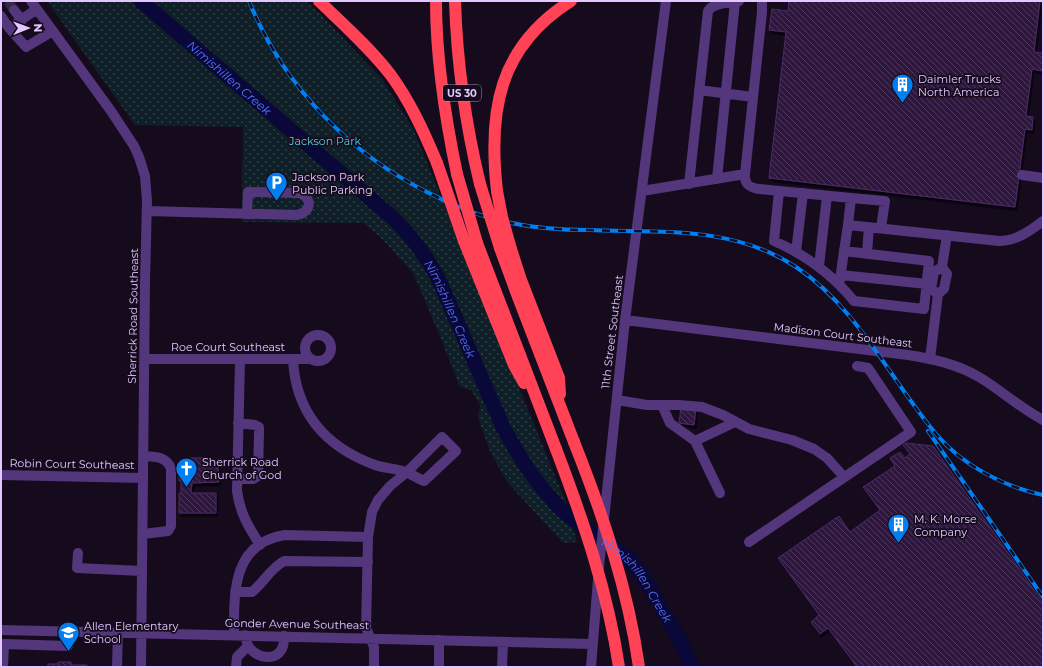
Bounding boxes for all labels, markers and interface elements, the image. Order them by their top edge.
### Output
north arrow [8,8,48,48]
text: N [31,23,45,32]
water label: Nimishillen Creek [185,37,275,118]
building icon: Daimler Trucks North America [889,72,915,105]
place label: Daimler Trucks North America [918,72,1002,99]
road number: US 30 [443,85,481,101]
park label: Jackson Park [288,134,362,148]
parking icon: Jackson Park Public Parking [264,170,290,203]
place label: Jackson Park Public Parking [291,170,373,197]
street label: Sherrick Road Southeast [125,248,141,384]
water label: Nimishillen Creek [422,257,480,361]
street label: 11th Street Southeast [598,274,626,390]
street label: Madison Court Southeast [773,320,914,351]
street label: Roe Court Southeast [171,340,285,354]
church icon: Sherrick Road Church of God [173,455,199,488]
place label: Sherrick Road Church of God [202,455,282,482]
street label: Robin Court Southeast [9,456,135,472]
building icon: M. K. Morse Company [886,512,912,545]
place label: M. K. Morse Company [914,512,977,539]
water label: Nimishillen Creek [599,534,676,626]
street label: Gonder Avenue Southeast [225,616,370,632]
school or university icon: Allen Elementary School [55,619,81,652]
place label: Allen Elementary School [84,619,179,646]

